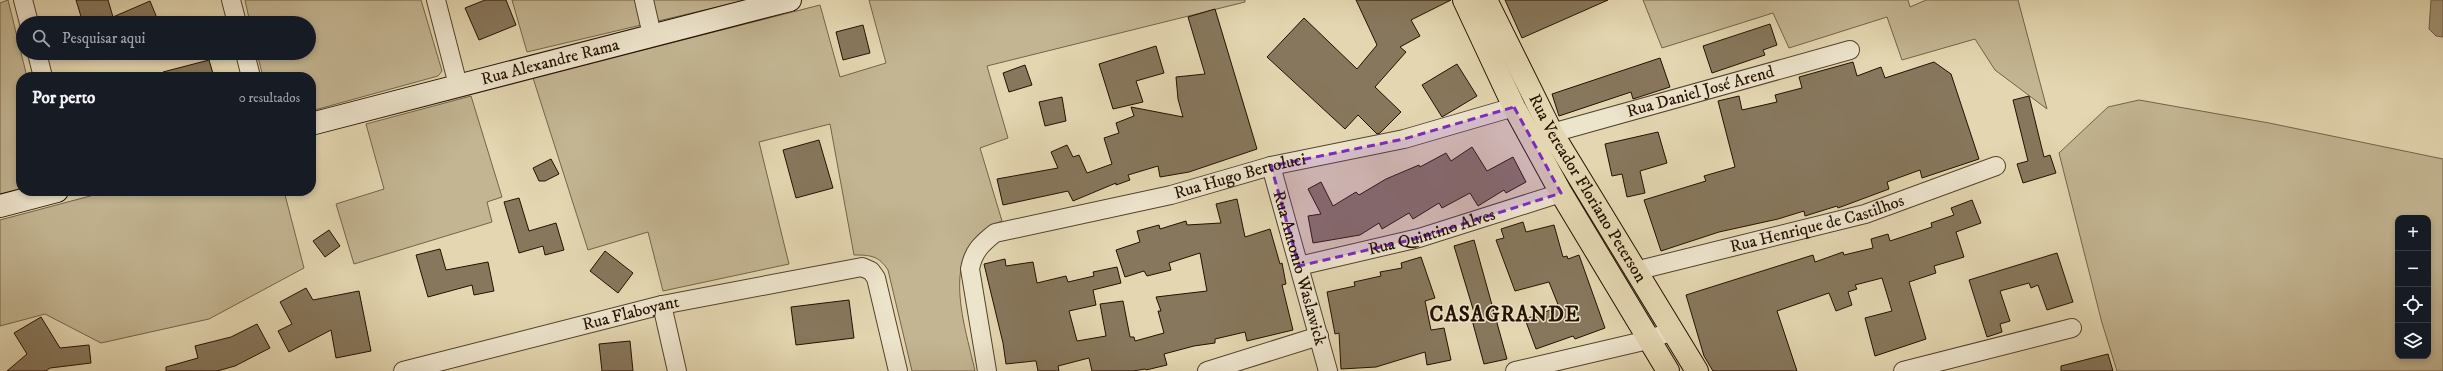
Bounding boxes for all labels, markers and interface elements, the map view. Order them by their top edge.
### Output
search box [16,16,316,60]
icon: search [30,27,52,49]
text: Pesquisar aqui [62,29,145,48]
street label: Rua Alexandre Rama [479,33,622,91]
street label: Rua Daniel José Arend [1624,61,1777,123]
text: Por perto [32,87,95,109]
text: 0 resultados [239,90,300,106]
street label: Rua Vereador Floriano Peterson [1523,90,1652,287]
street label: Rua Hugo Bertoluci [1171,148,1308,205]
street label: Rua Antonio Waslawick [1267,188,1332,349]
street label: Rua Henrique de Castilhos [1728,190,1907,258]
street label: Rua Quintino Alves [1366,203,1498,260]
map controls [2395,215,2431,359]
button: + [2395,215,2431,251]
button: − [2395,251,2431,287]
button: locate [2395,287,2431,323]
street label: Rua Flaboyant [580,291,682,336]
district label: CASAGRANDE [1429,302,1581,328]
button: layers [2395,323,2431,359]

